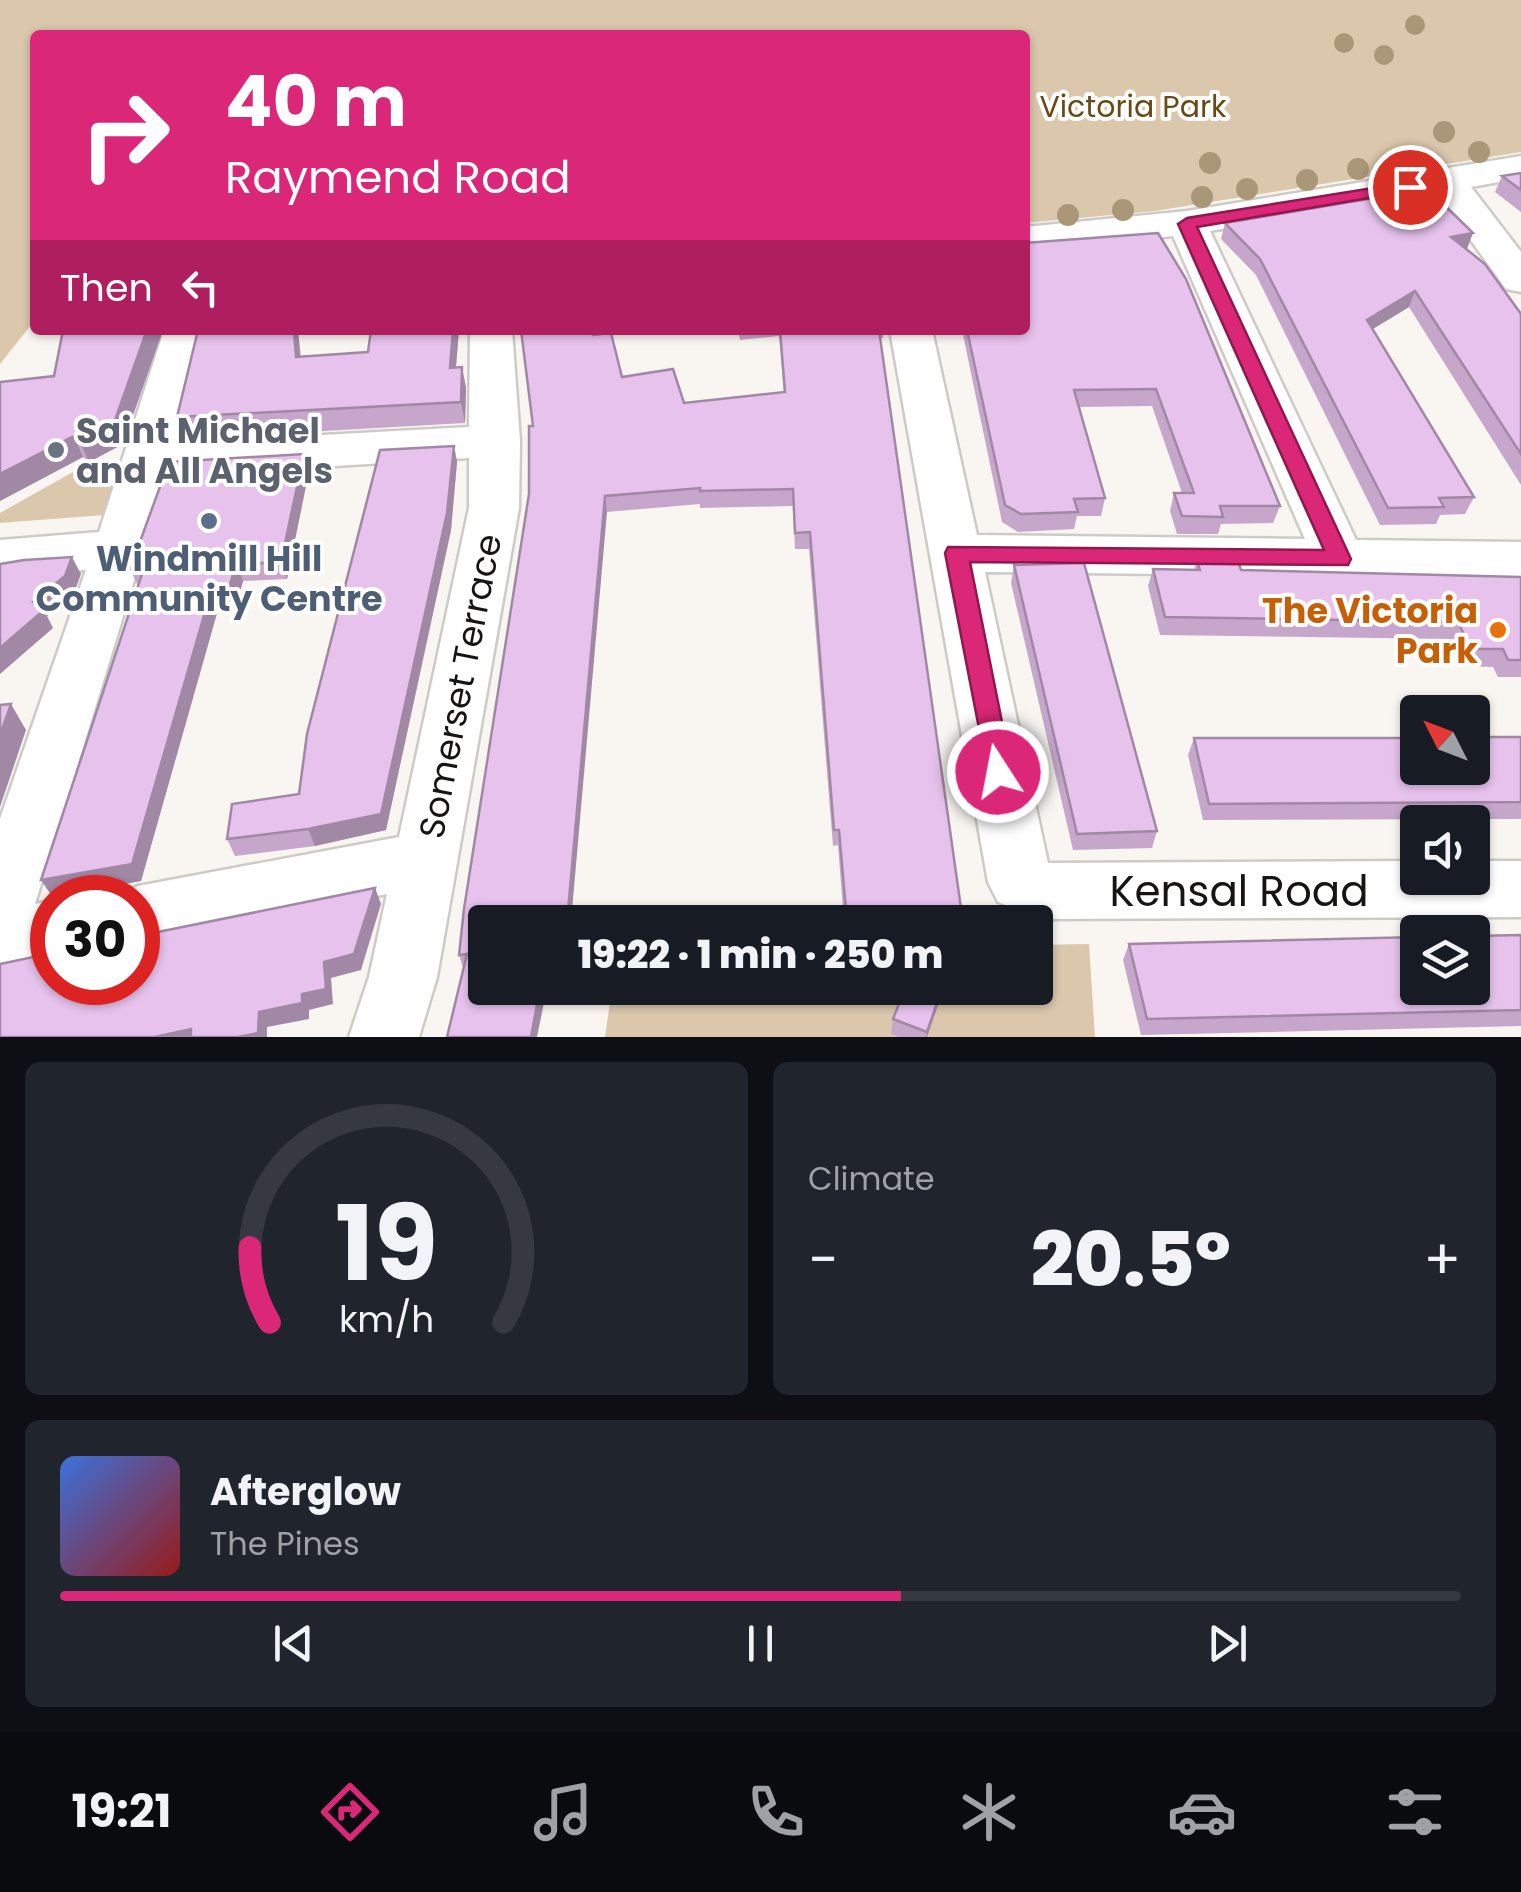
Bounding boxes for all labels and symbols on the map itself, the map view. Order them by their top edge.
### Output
park label: Victoria Park [1039,85,1227,128]
pin [1368,145,1453,230]
place label: Saint Michael and All Angels [76,406,333,495]
marker: Saint Michael and All Angels [45,439,67,461]
marker: Windmill Hill Community Centre [198,510,220,532]
street label: Somerset Terrace [406,530,514,842]
place label: Windmill Hill Community Centre [36,534,382,623]
place label: The Victoria Park [1262,586,1478,675]
marker: The Victoria Park [1487,619,1509,641]
north arrow [1400,695,1490,785]
position arrow [946,720,1050,824]
street label: Kensal Road [1109,862,1369,921]
speed limit sign: 30 [30,875,160,1005]

